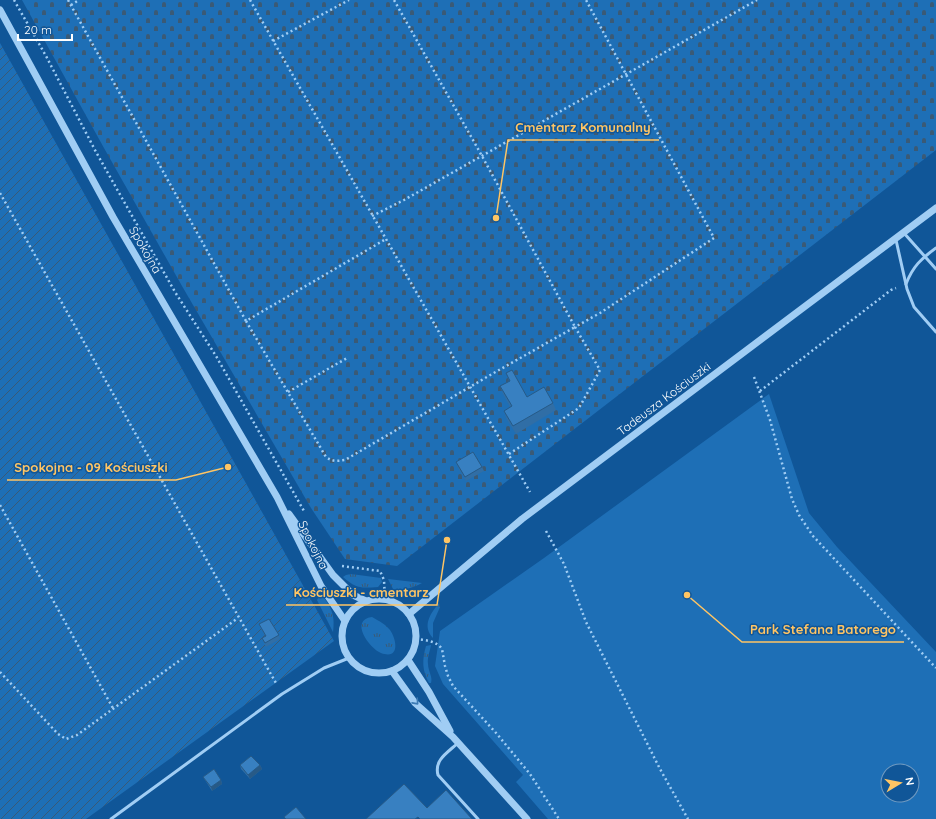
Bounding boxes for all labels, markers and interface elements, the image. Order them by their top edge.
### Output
scale bar [18,16,72,42]
text: 20 m [24,22,52,37]
callout: Cmentarz Komunalny [508,115,659,140]
text: Cmentarz Komunalny [515,119,651,135]
street label: Spokojna [126,223,165,276]
street label: Tadeusza Kościuszki [614,359,713,439]
callout: Spokojna - 09 Kościuszki [7,455,176,480]
text: Spokojna - 09 Kościuszki [14,459,168,475]
street label: Spokojna [295,518,332,571]
callout: Kościuszki - cmentarz [286,580,437,605]
text: Kościuszki - cmentarz [293,584,429,600]
callout: Park Stefana Batorego [742,617,904,642]
text: Park Stefana Batorego [750,621,896,637]
one-way arrow [411,697,418,705]
north arrow [880,763,920,803]
text: N [902,776,917,786]

